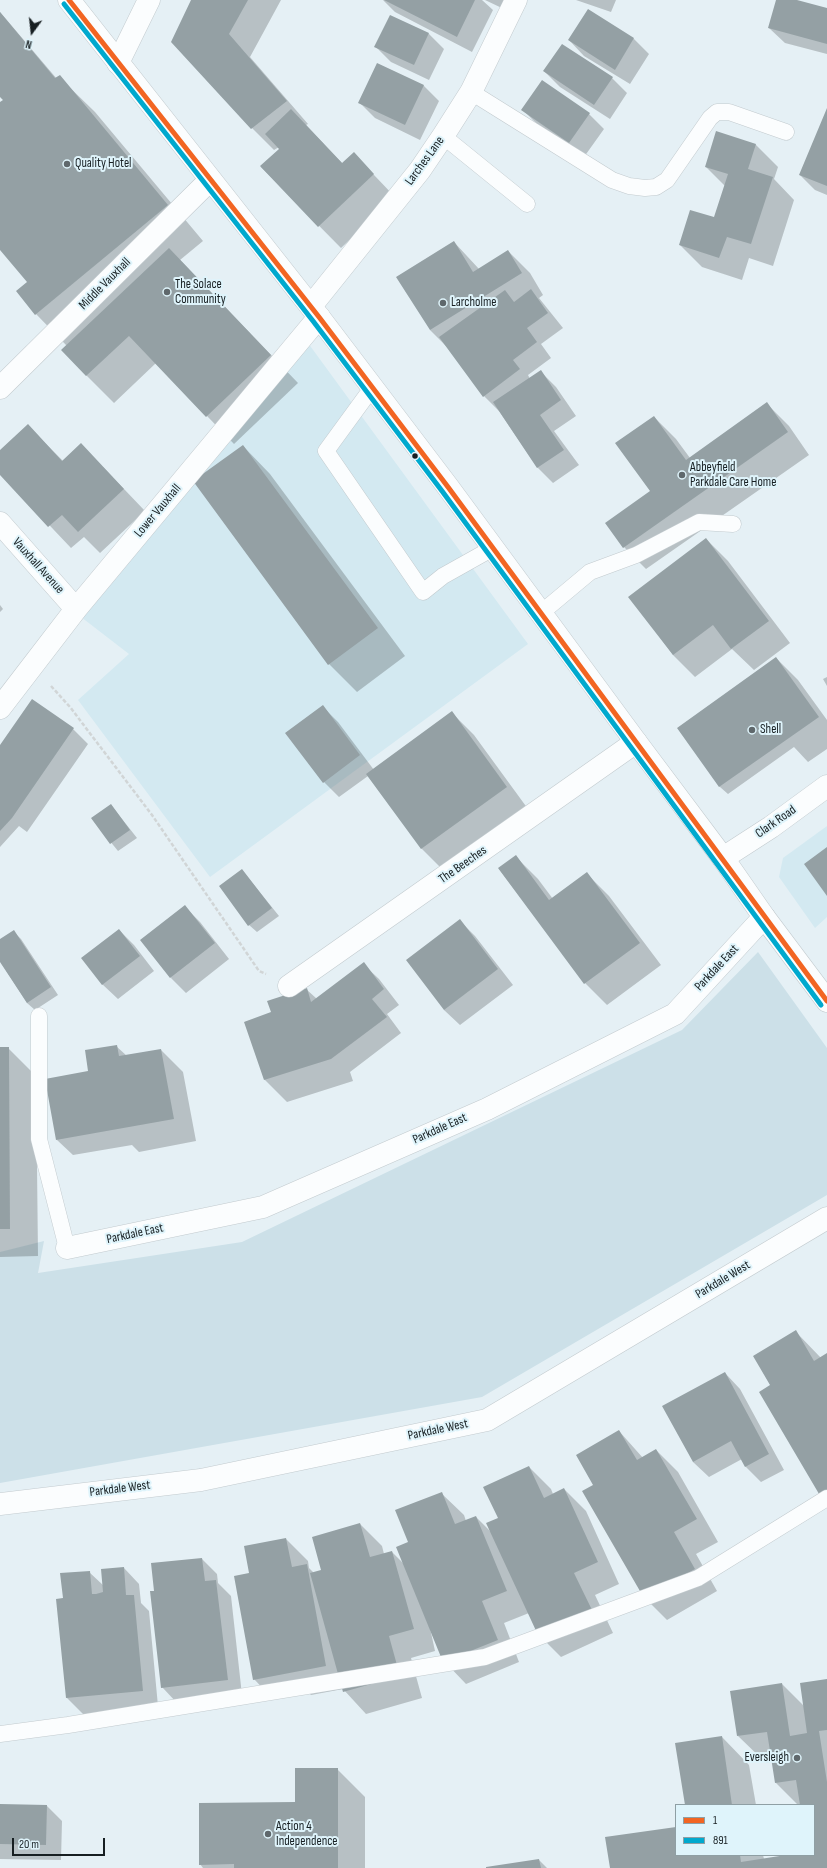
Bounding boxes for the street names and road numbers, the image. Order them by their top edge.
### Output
street label: Larches Lane [402,133,448,189]
street label: Middle Vauxhall [76,255,134,313]
street label: Lower Vauxhall [131,481,185,541]
street label: Vauxhall Avenue [9,535,67,597]
street label: Clark Road [753,802,799,842]
street label: The Beeches [436,843,490,887]
street label: Parkdale East [692,942,742,994]
street label: Parkdale East [410,1110,470,1148]
street label: Parkdale East [105,1220,165,1248]
street label: Parkdale West [693,1258,753,1302]
street label: Parkdale West [407,1416,469,1444]
street label: Parkdale West [89,1478,151,1500]

